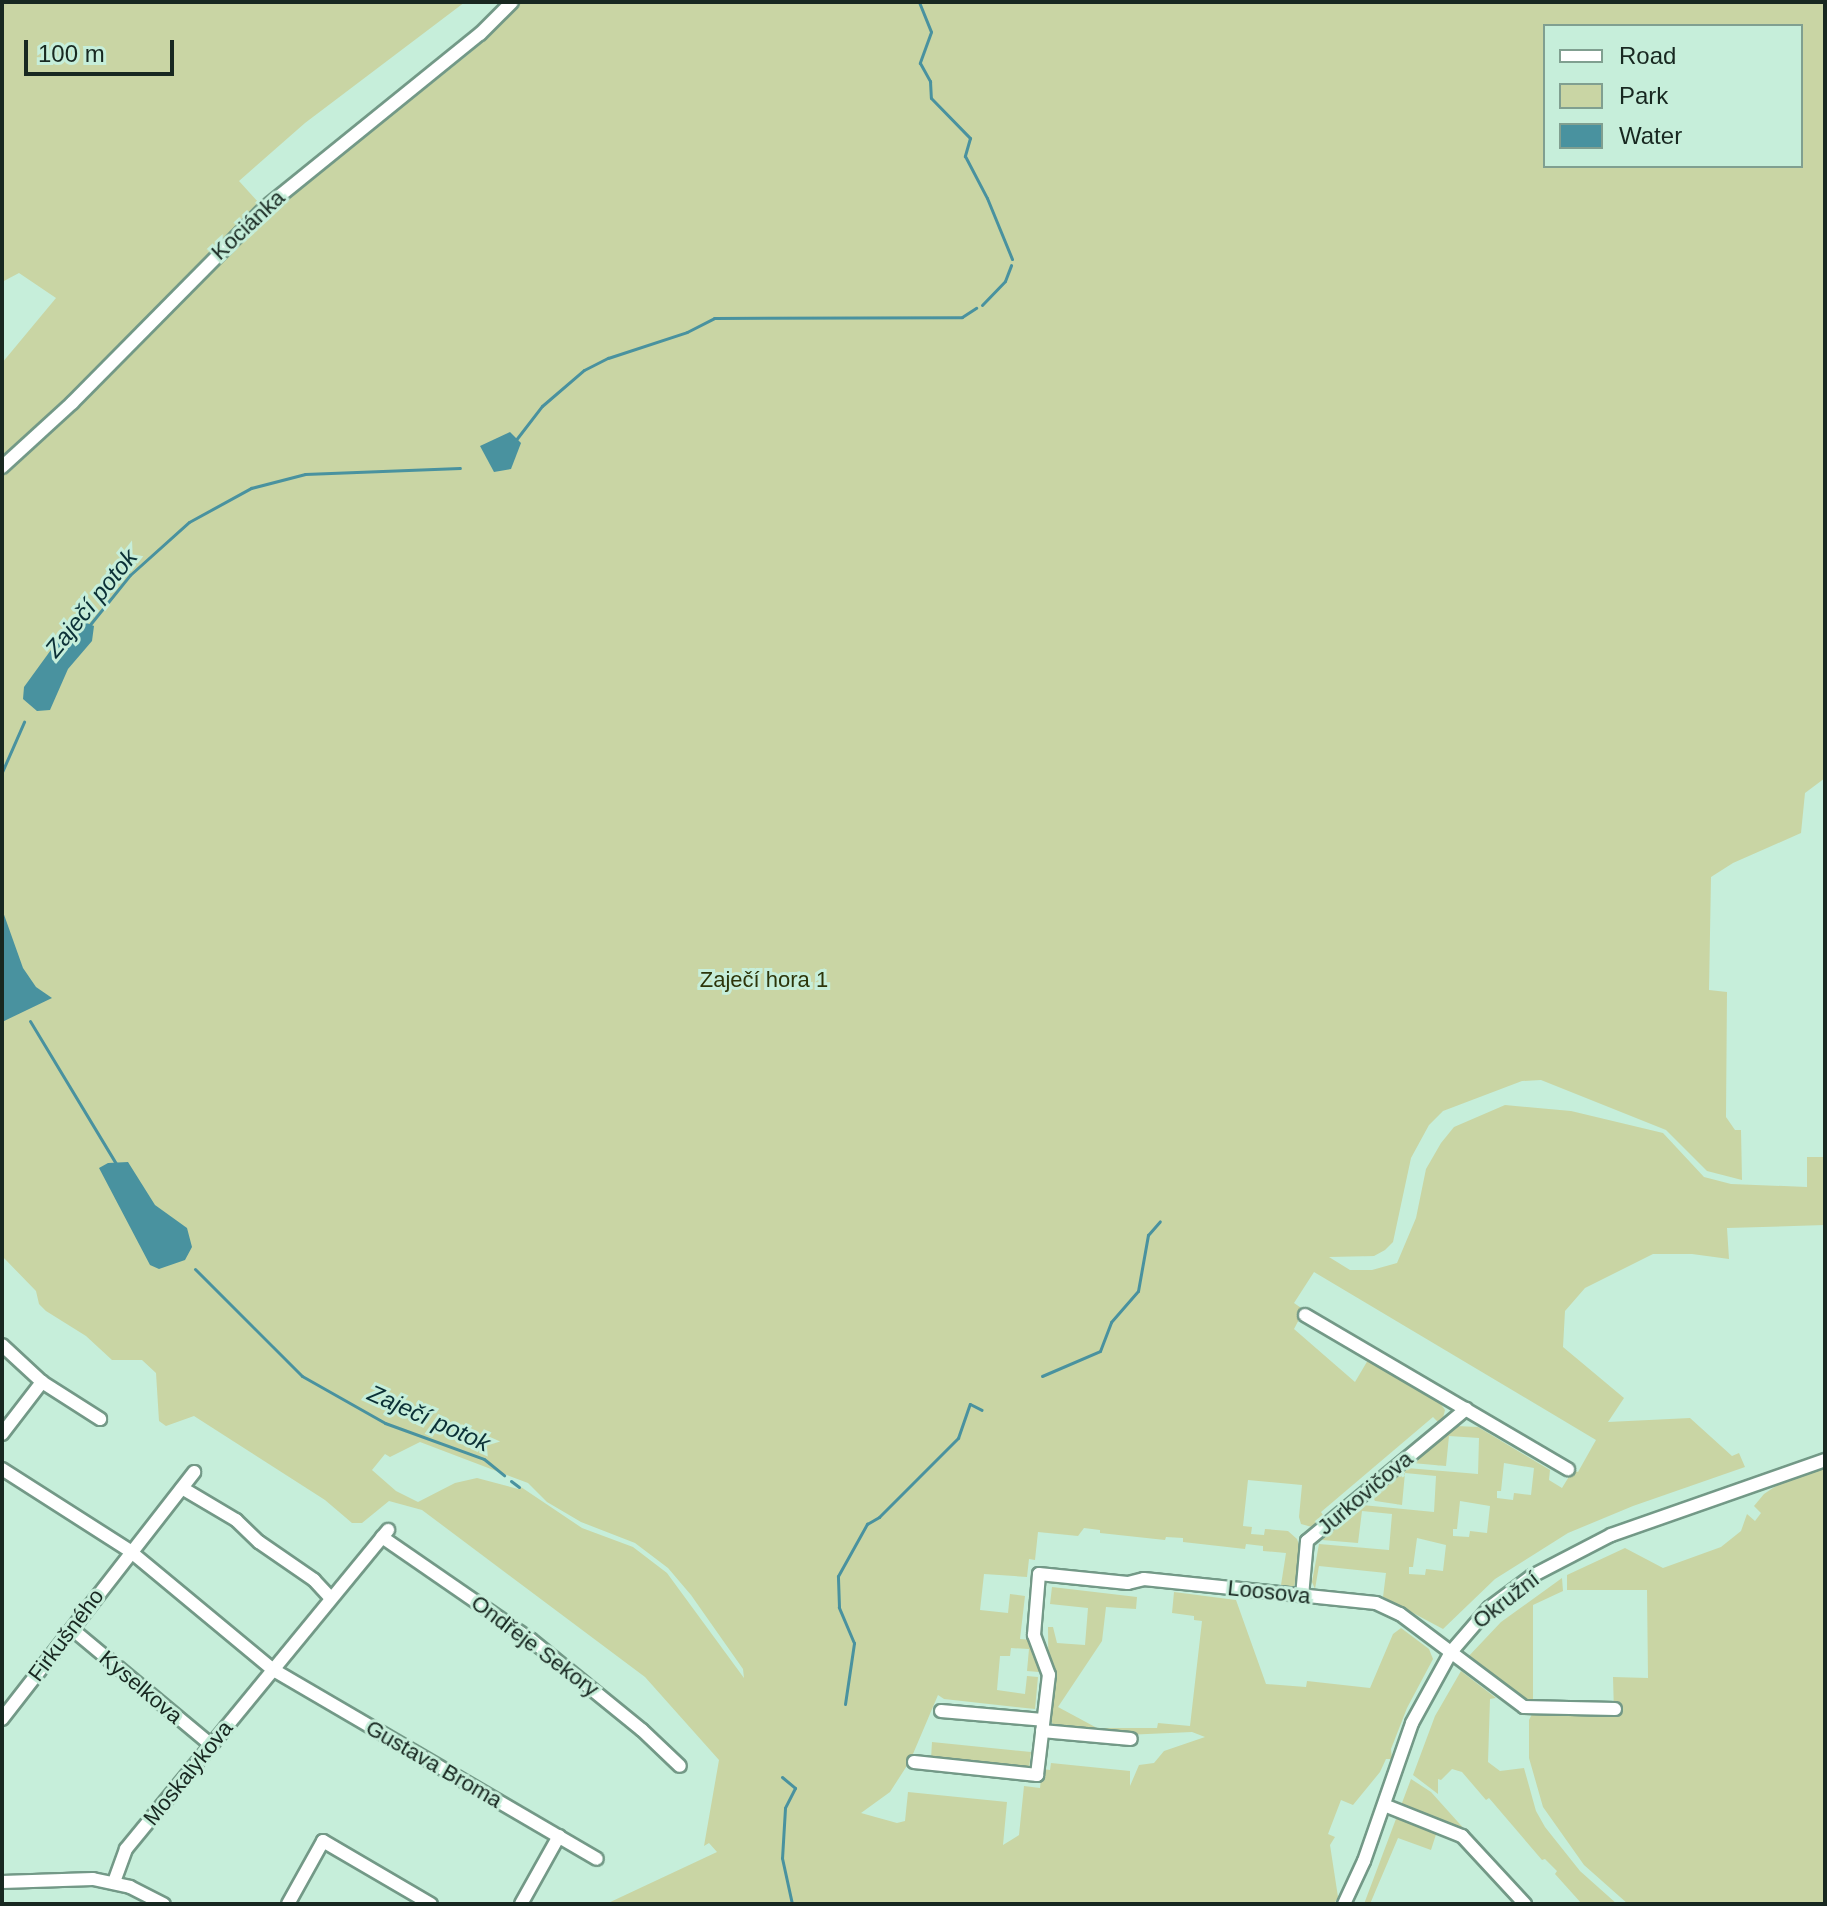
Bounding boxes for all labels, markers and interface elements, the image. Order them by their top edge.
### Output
scale bar [28,24,178,74]
legend [1543,24,1803,168]
text: 100 m [38,40,105,67]
text: Road [1619,42,1676,69]
text: Park [1619,82,1668,109]
text: Water [1619,122,1682,149]
street label: Kociánka [206,184,290,266]
water label: Zaječí potok [39,543,143,663]
park label: Zaječí hora 1 [700,967,828,993]
water label: Zaječí potok [363,1378,495,1458]
street label: Jurkovičova [1312,1446,1418,1540]
street label: Okružní [1468,1566,1544,1634]
street label: Loosova [1226,1575,1312,1609]
street label: Firkušného [23,1584,109,1686]
street label: Ondřeje Sekory [466,1589,604,1703]
street label: Kyselkova [94,1645,188,1729]
street label: Gustava Broma [361,1714,507,1814]
street label: Moskalykova [138,1715,238,1831]

